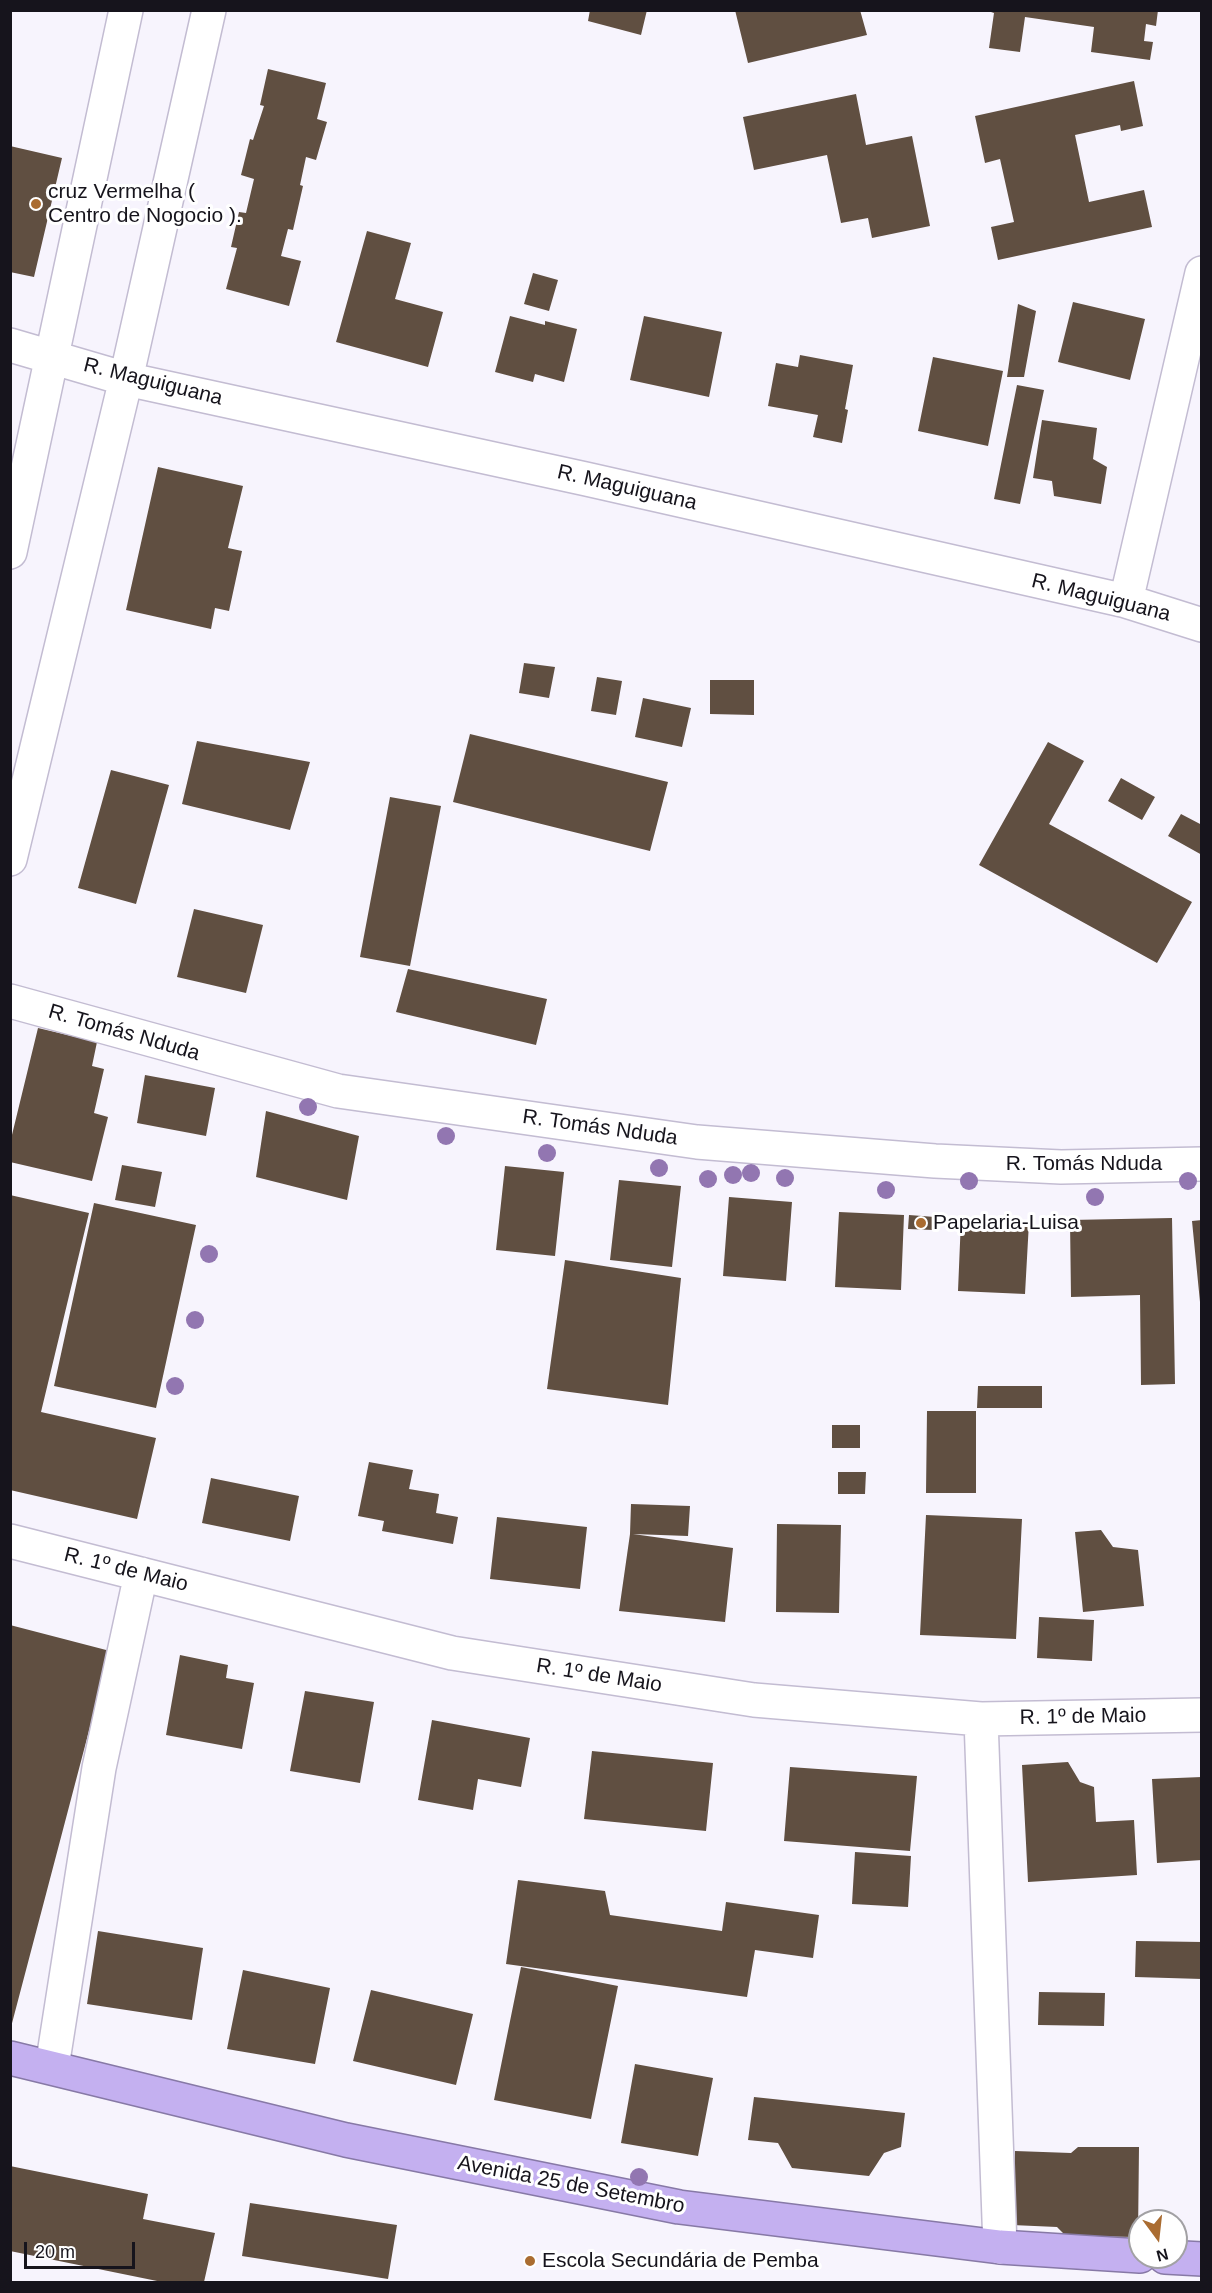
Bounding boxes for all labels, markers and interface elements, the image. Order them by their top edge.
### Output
place label: cruz Vermelha ( Centro de Nogocio ). [48,179,242,229]
marker: cruz Vermelha ( Centro de Nogocio ). [29,197,43,211]
street label: R. Maguiguana [81,353,225,411]
street label: R. Maguiguana [555,460,699,516]
street label: R. Maguiguana [1029,569,1173,627]
street label: R. Tomás Nduda [45,999,203,1067]
street label: R. Tomás Nduda [521,1105,679,1151]
street label: R. Tomás Nduda [1006,1151,1162,1177]
place label: Papelaria-Luisa [933,1210,1079,1236]
marker: Papelaria-Luisa [914,1216,928,1230]
street label: R. 1º de Maio [61,1542,191,1598]
street label: R. 1º de Maio [534,1654,664,1698]
street label: R. 1º de Maio [1019,1703,1147,1731]
street label: Avenida 25 de Setembro [455,2151,687,2219]
north arrow [1128,2209,1188,2269]
scale bar [27,2230,138,2268]
text: 20 m [35,2242,75,2262]
text: N [1154,2245,1170,2265]
place label: Escola Secundária de Pemba [542,2248,819,2274]
marker: Escola Secundária de Pemba [523,2254,537,2268]

